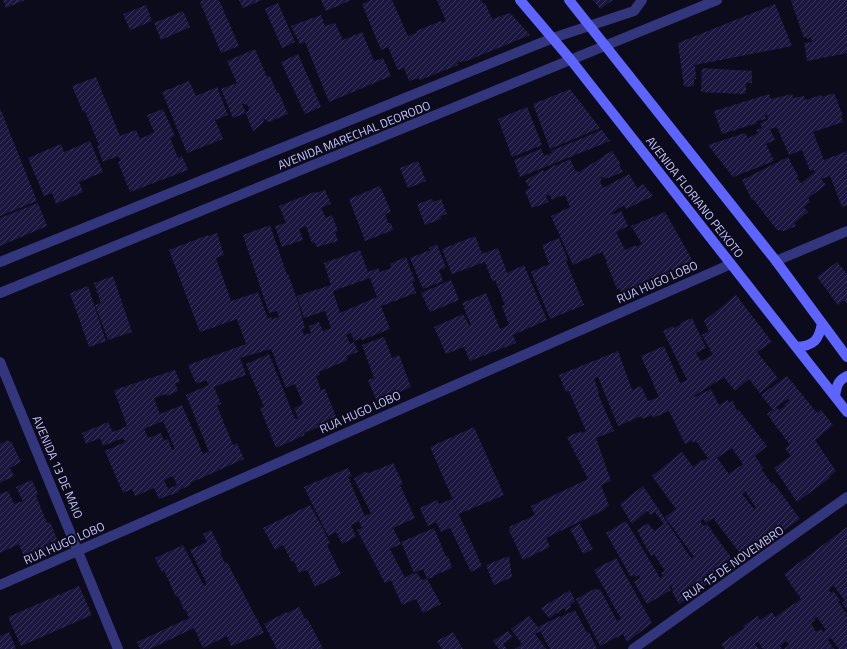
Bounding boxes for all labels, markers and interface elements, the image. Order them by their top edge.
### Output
street label: AVENIDA MARECHAL DEORODO [275,96,433,174]
street label: AVENIDA FLORIANO PEIXOTO [641,132,749,262]
street label: RUA HUGO LOBO [613,256,701,308]
street label: RUA HUGO LOBO [316,386,404,438]
street label: AVENIDA 13 DE MAIO [28,413,88,521]
street label: RUA HUGO LOBO [20,517,108,569]
street label: RUA 15 DE NOVEMBRO [678,521,788,605]

